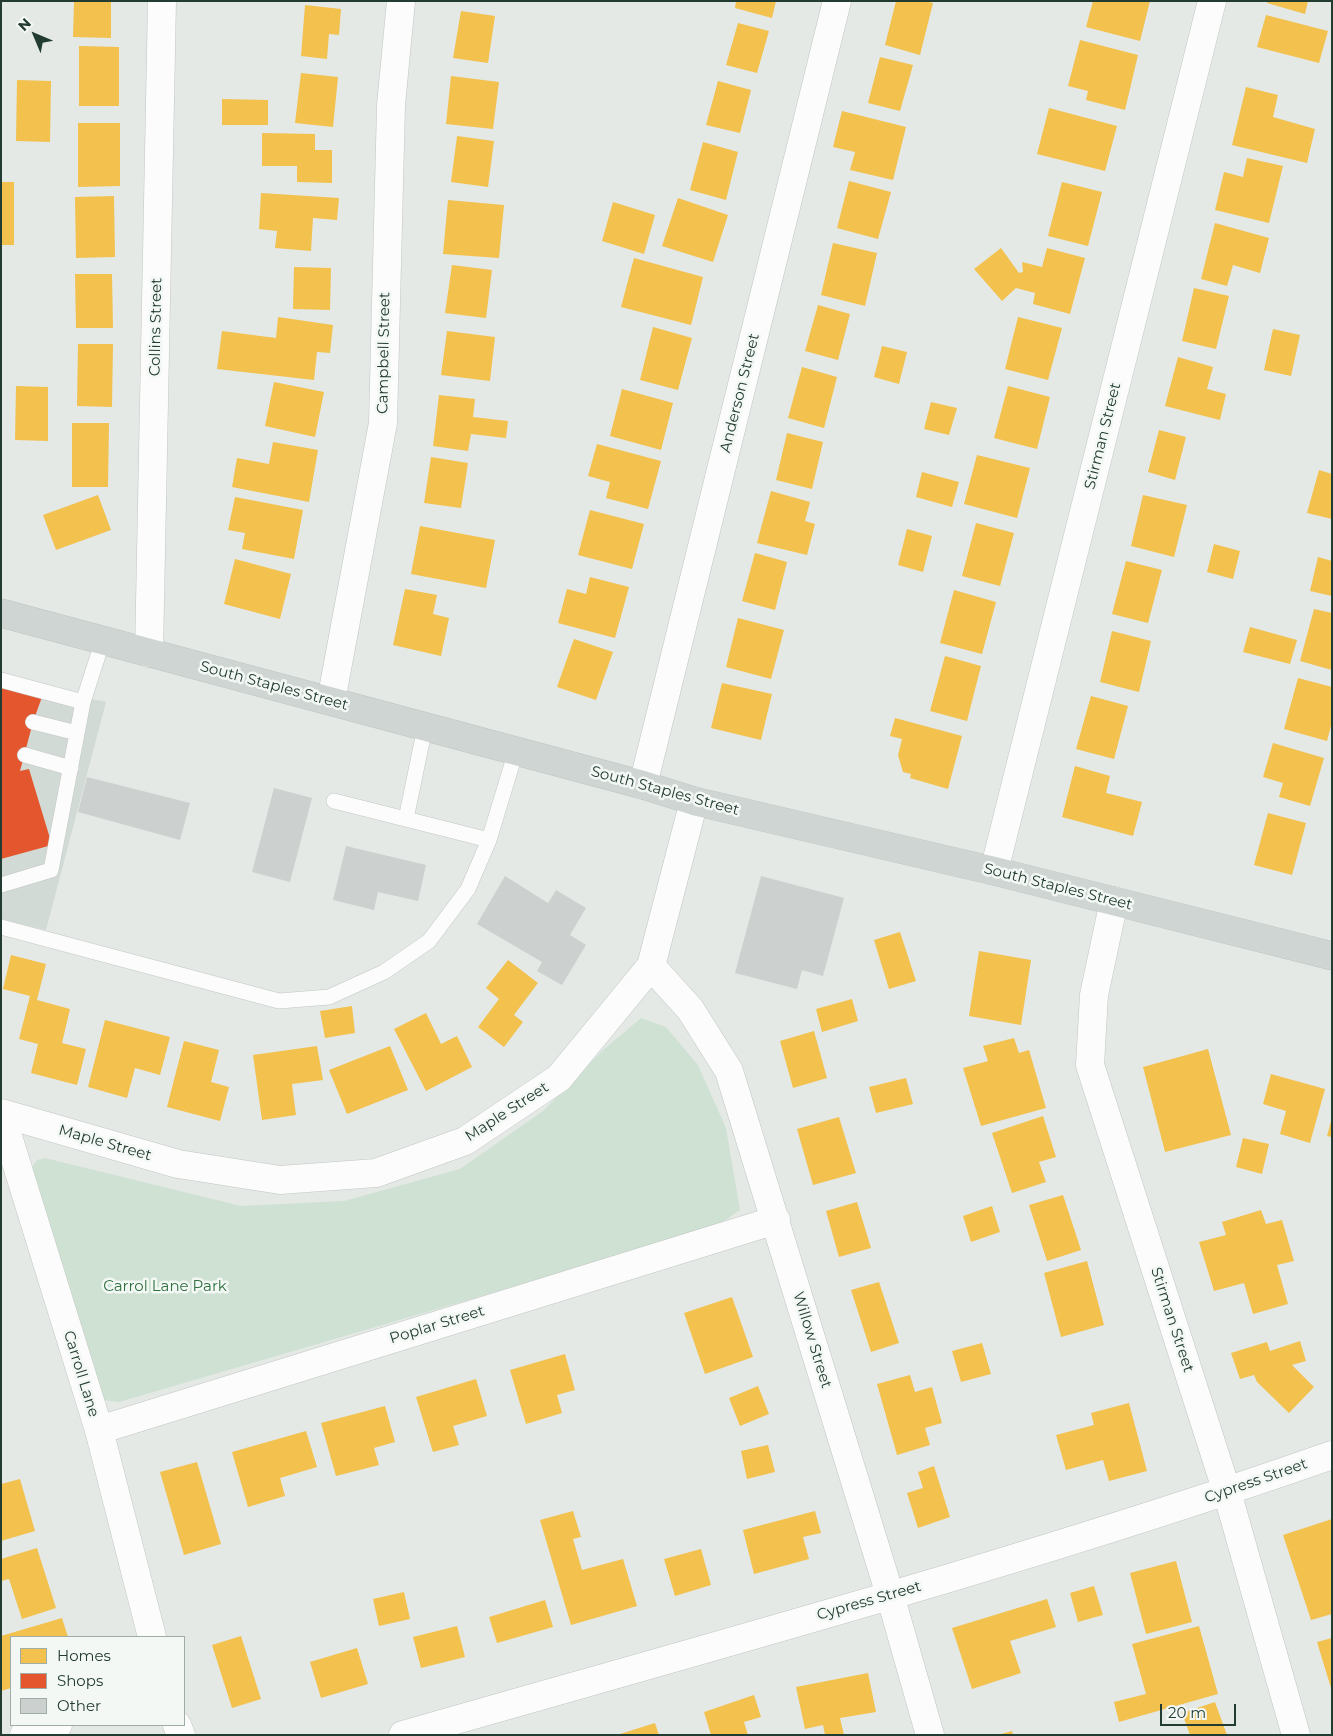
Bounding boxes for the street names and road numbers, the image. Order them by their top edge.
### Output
street label: Collins Street [146,278,166,376]
street label: Campbell Street [374,292,394,414]
street label: Anderson Street [716,332,764,454]
street label: Stirman Street [1081,381,1125,491]
street label: South Staples Street [198,658,350,714]
street label: South Staples Street [589,763,741,819]
street label: South Staples Street [982,860,1134,914]
street label: Maple Street [462,1078,552,1146]
street label: Maple Street [57,1121,153,1165]
street label: Stirman Street [1147,1265,1197,1375]
street label: Willow Street [789,1289,835,1391]
street label: Poplar Street [387,1302,487,1348]
street label: Carroll Lane [59,1329,103,1419]
street label: Cypress Street [1202,1455,1310,1507]
street label: Cypress Street [815,1578,923,1624]

